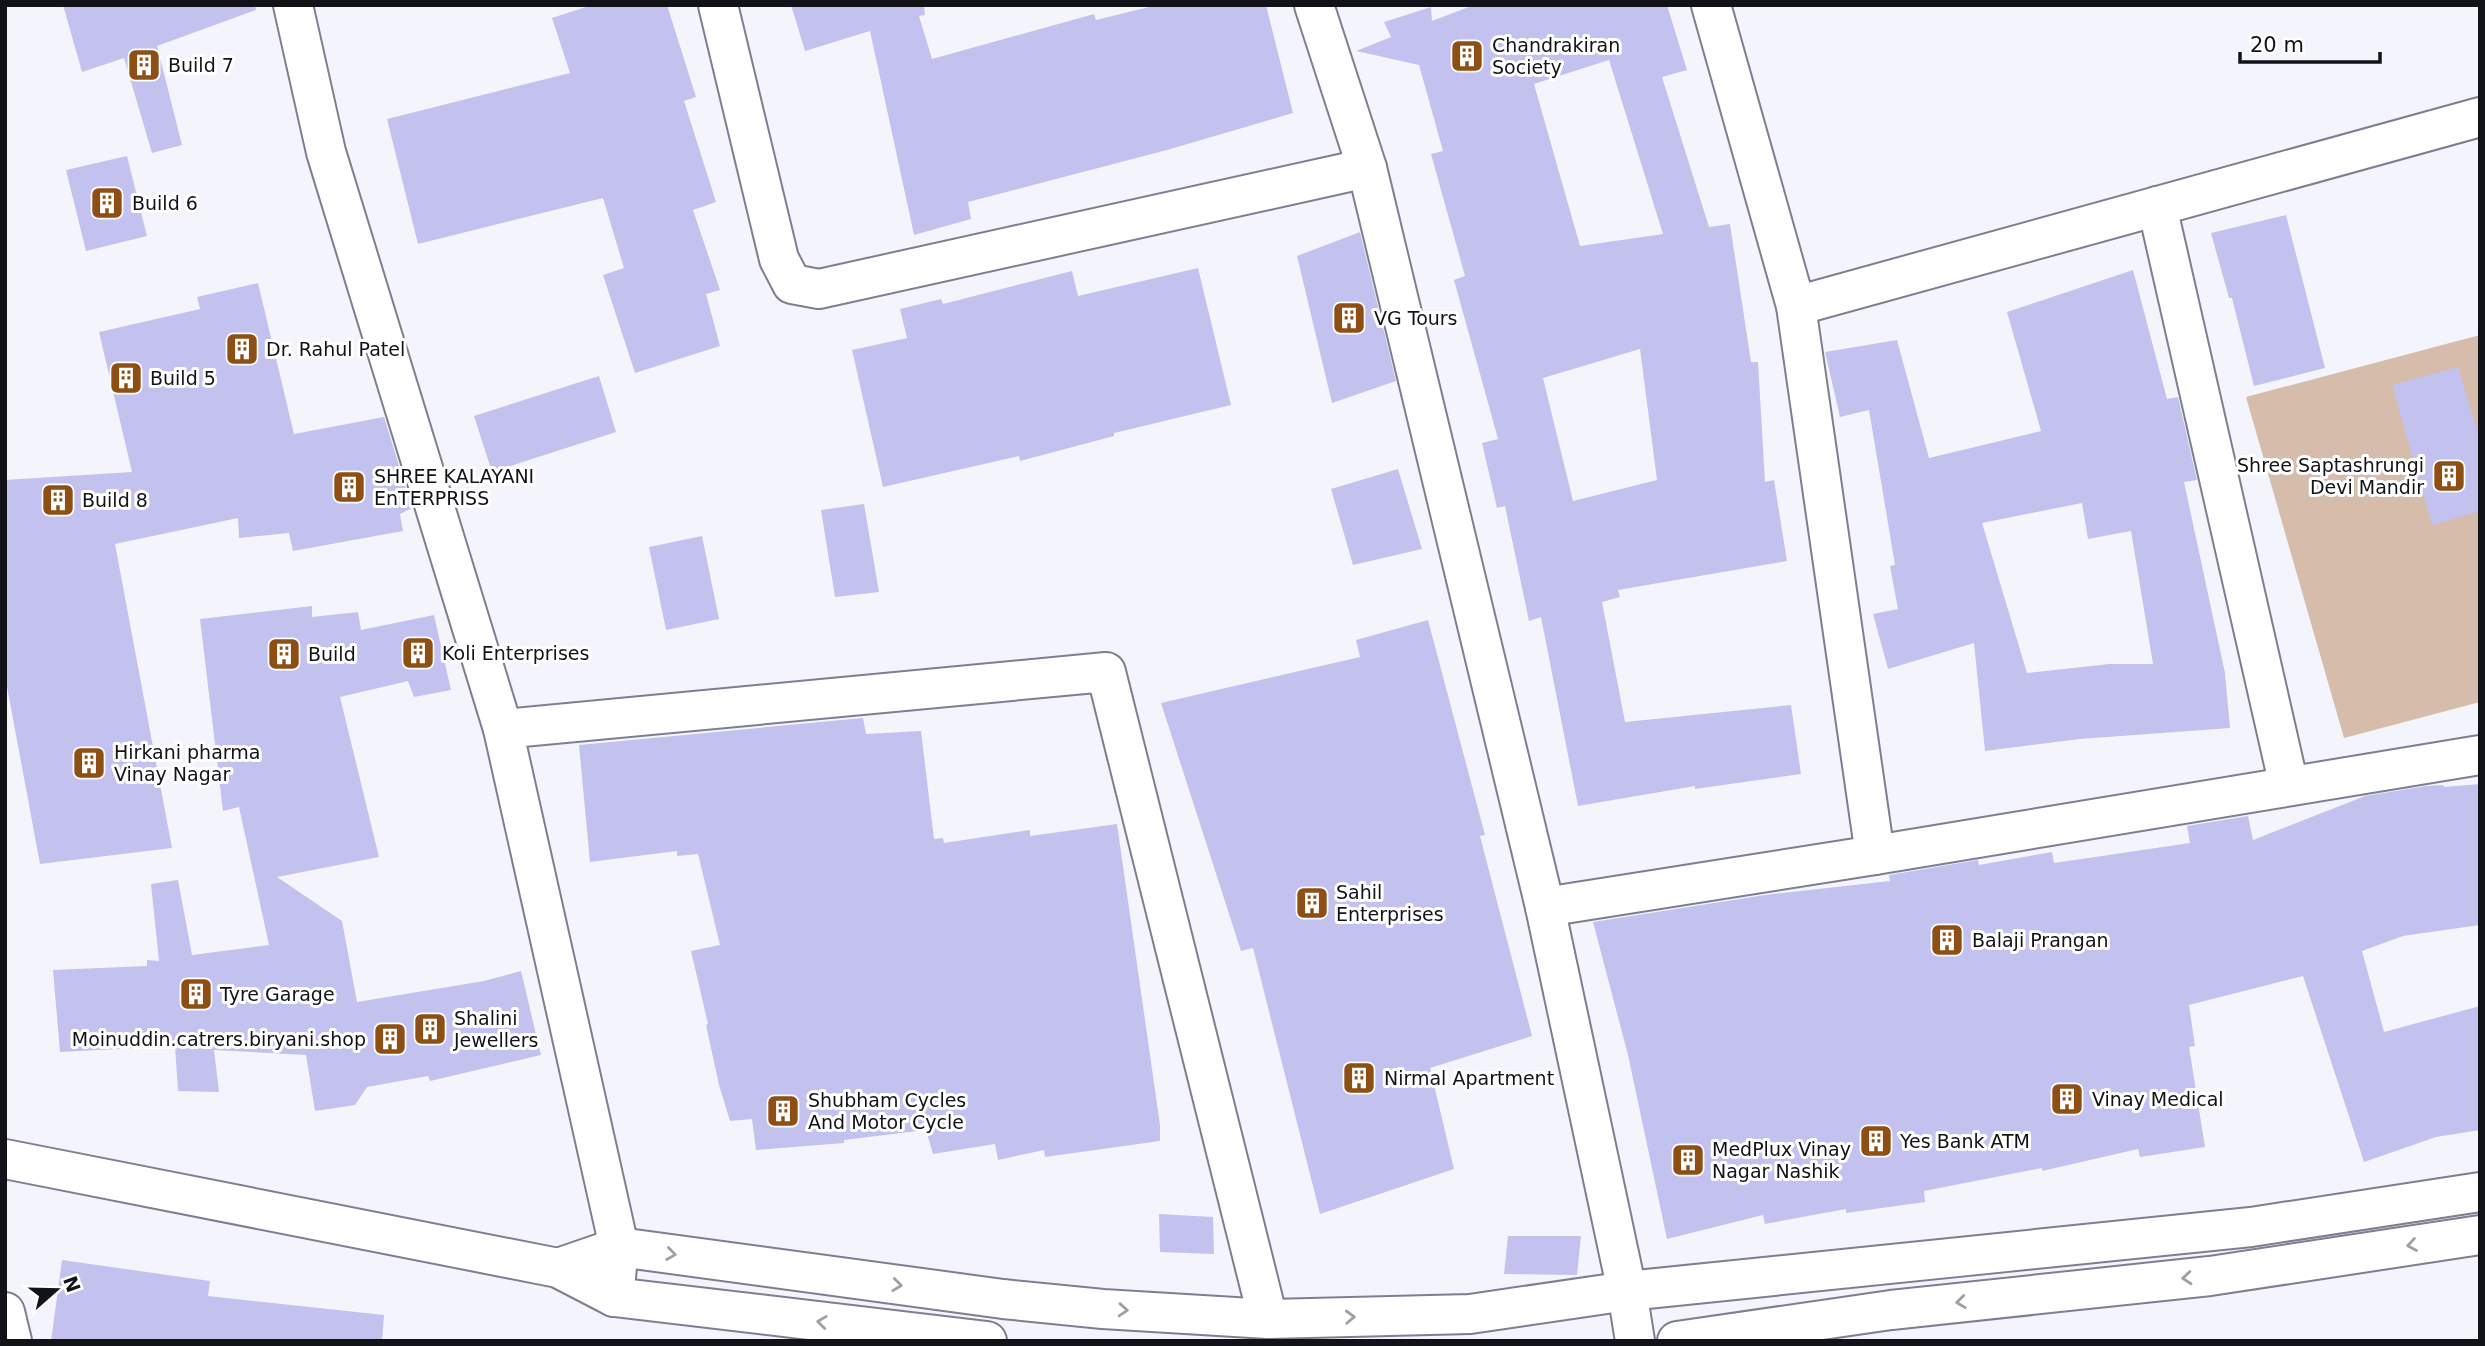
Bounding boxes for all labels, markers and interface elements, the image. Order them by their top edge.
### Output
scale bar [2240,21,2380,65]
text: 20 m [2250,33,2304,57]
place label: Chandrakiran Society [1492,34,1620,78]
building icon: Chandrakiran Society [1448,37,1486,75]
building icon: Build 7 [125,46,163,84]
place label: Build 7 [168,54,234,76]
building icon: Build 6 [88,184,126,222]
place label: Build 6 [132,192,198,214]
building icon: VG Tours [1330,299,1368,337]
place label: VG Tours [1374,307,1458,329]
building icon: Dr. Rahul Patel [223,330,261,368]
place label: Dr. Rahul Patel [266,338,405,360]
building icon: Build 5 [107,359,145,397]
place label: Build 5 [150,367,216,389]
place label: Shree Saptashrungi Devi Mandir [2237,454,2424,498]
building icon: Shree Saptashrungi Devi Mandir [2430,457,2468,495]
place label: SHREE KALAYANI EnTERPRISS [374,465,534,509]
building icon: SHREE KALAYANI EnTERPRISS [330,468,368,506]
building icon: Build 8 [39,481,77,519]
place label: Build 8 [82,489,148,511]
building icon: Koli Enterprises [399,634,437,672]
building icon: Build [265,635,303,673]
place label: Koli Enterprises [442,642,589,664]
place label: Build [308,643,356,665]
place label: Hirkani pharma Vinay Nagar [114,741,260,785]
building icon: Hirkani pharma Vinay Nagar [70,744,108,782]
place label: Sahil Enterprises [1336,881,1444,925]
building icon: Sahil Enterprises [1293,884,1331,922]
building icon: Balaji Prangan [1928,921,1966,959]
place label: Balaji Prangan [1972,929,2109,951]
building icon: Tyre Garage [177,975,215,1013]
place label: Tyre Garage [219,983,335,1005]
place label: Shalini Jewellers [453,1007,538,1051]
building icon: Shalini Jewellers [411,1010,449,1048]
building icon: Moinuddin.catrers.biryani.shop [371,1020,409,1058]
place label: Moinuddin.catrers.biryani.shop [72,1028,366,1050]
building icon: Nirmal Apartment [1340,1059,1378,1097]
place label: Nirmal Apartment [1384,1067,1554,1089]
building icon: Vinay Medical [2048,1080,2086,1118]
place label: Vinay Medical [2092,1088,2224,1110]
place label: Shubham Cycles And Motor Cycle [808,1089,966,1133]
building icon: Shubham Cycles And Motor Cycle [764,1092,802,1130]
building icon: Yes Bank ATM [1857,1122,1895,1160]
place label: Yes Bank ATM [1899,1130,2030,1152]
place label: MedPlux Vinay Nagar Nashik [1712,1138,1851,1182]
building icon: MedPlux Vinay Nagar Nashik [1669,1141,1707,1179]
one-way arrow [2406,1237,2418,1252]
one-way arrow [665,1246,677,1261]
north arrow [21,1255,91,1325]
one-way arrow [2181,1270,2192,1285]
text: N [59,1273,85,1295]
one-way arrow [891,1277,903,1292]
one-way arrow [1955,1295,1967,1310]
one-way arrow [1118,1302,1129,1317]
one-way arrow [1345,1309,1356,1325]
one-way arrow [816,1314,828,1329]

